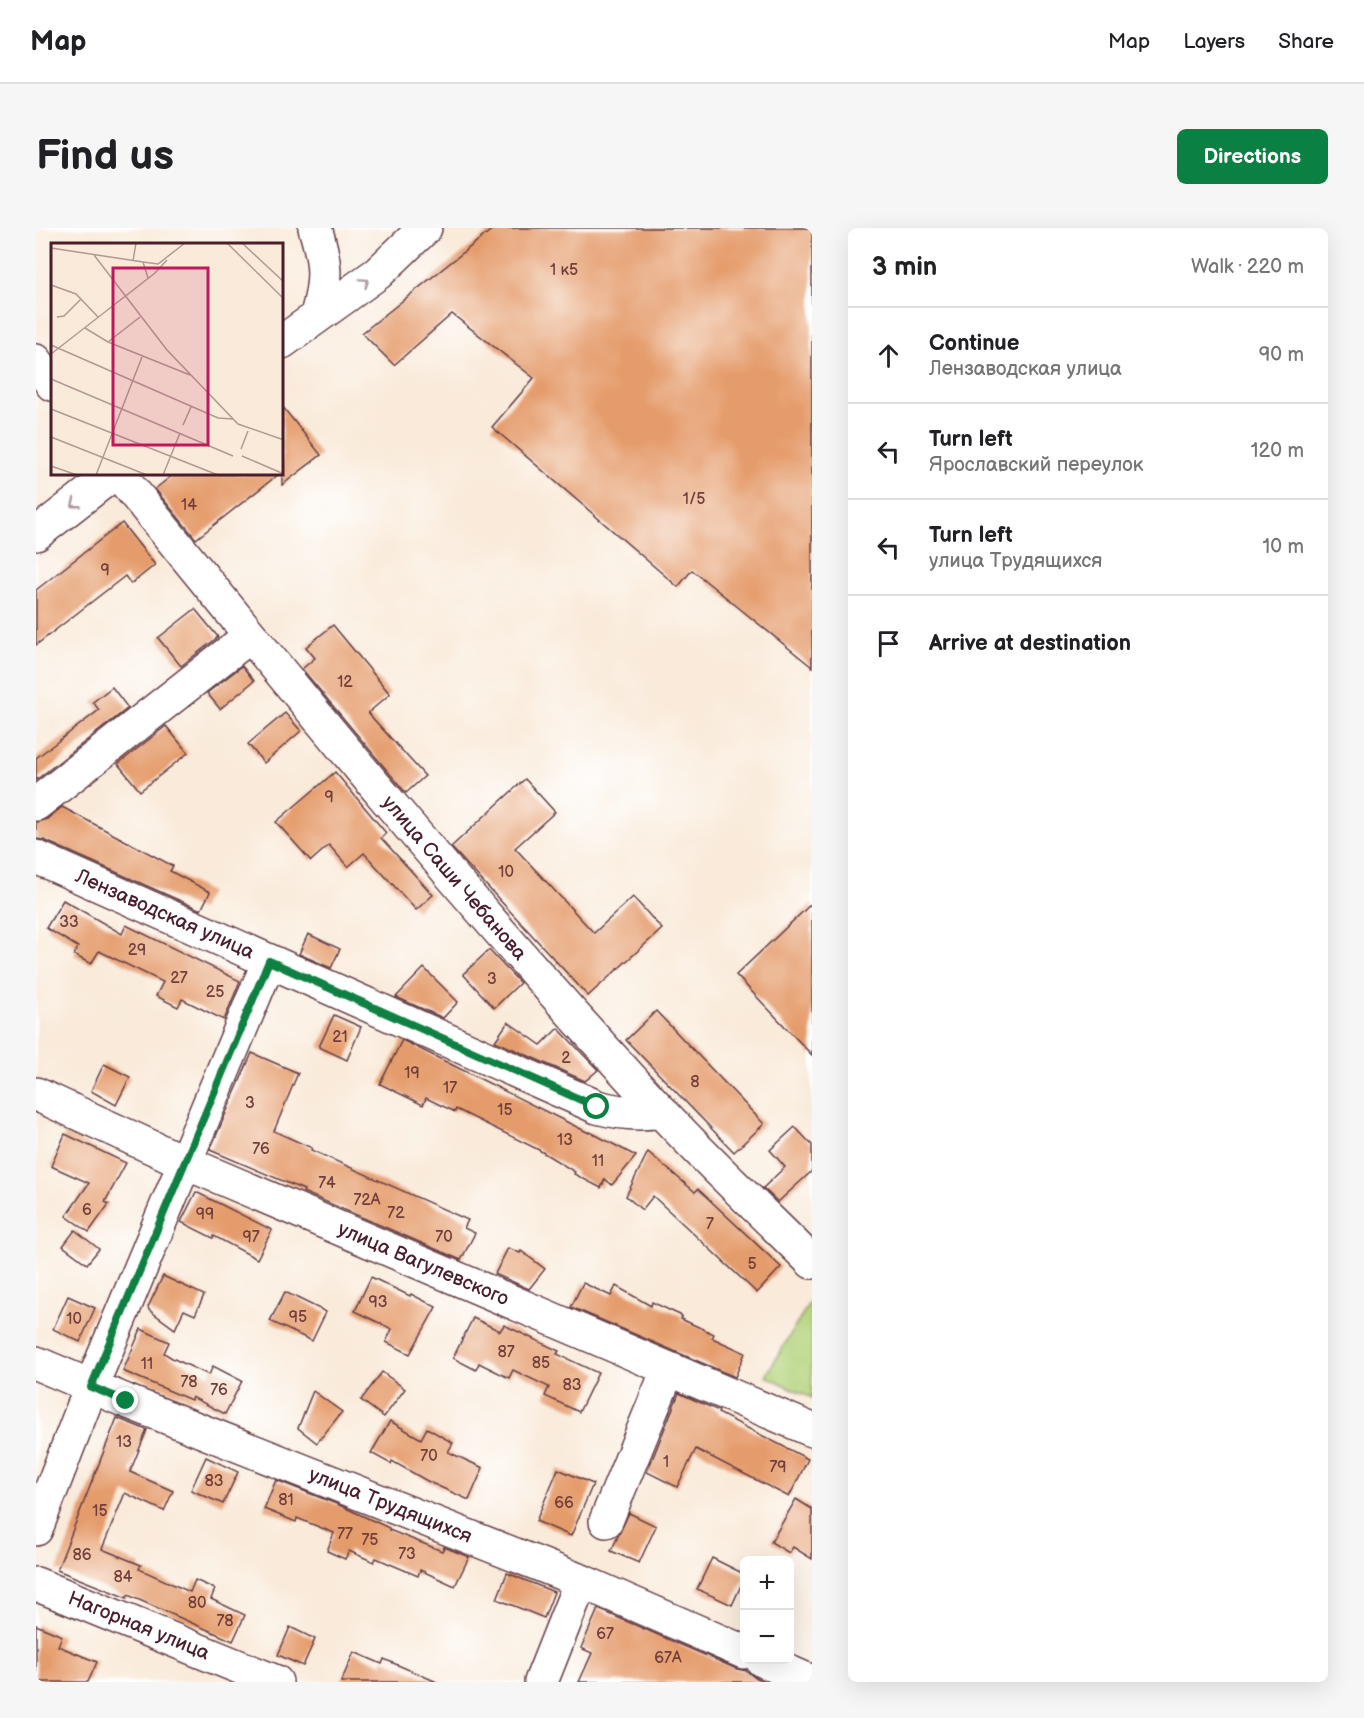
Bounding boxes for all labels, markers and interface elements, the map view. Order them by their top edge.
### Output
text: Map [30,25,86,58]
text: Map [1108,29,1150,54]
text: Layers [1183,29,1245,54]
text: Share [1278,29,1334,54]
button: Directions [1177,129,1328,184]
text: Find us [36,131,174,182]
inset map [51,243,284,476]
text: 3 min [872,252,937,283]
text: Walk · 220 m [1191,255,1304,279]
house number: 1 к5 [550,261,578,280]
one-way arrow [358,278,369,289]
text: Continue [929,330,1019,357]
icon: ahead [872,339,905,372]
text: 90 m [1259,343,1304,367]
text: Лензаводская улица [929,357,1122,381]
text: Turn left [929,426,1013,453]
icon: left [872,435,905,468]
text: 120 m [1251,439,1304,463]
text: Ярославский переулок [929,453,1143,477]
house number: 1/5 [683,490,705,509]
house number: 14 [181,496,197,515]
one-way arrow [70,497,81,508]
text: Turn left [929,522,1013,549]
icon: left [872,531,905,564]
text: 10 m [1263,535,1304,559]
text: улица Трудящихся [929,549,1102,573]
house number: 9 [100,561,110,580]
icon: arrive [872,627,905,660]
text: Arrive at destination [929,630,1131,657]
house number: 12 [337,673,353,692]
house number: 9 [324,788,334,807]
street label: улица Саши Чебанова [377,791,532,966]
house number: 10 [498,863,514,882]
street label: Лензаводская улица [71,864,258,965]
house number: 33 [59,913,79,932]
house number: 29 [128,941,146,960]
house number: 27 [170,969,188,988]
house number: 3 [487,970,497,989]
house number: 25 [206,983,224,1002]
house number: 21 [332,1028,348,1047]
house number: 2 [561,1049,571,1068]
house number: 19 [404,1064,420,1083]
house number: 8 [690,1073,700,1092]
house number: 17 [443,1079,457,1098]
route start [583,1093,609,1119]
house number: 3 [245,1094,255,1113]
house number: 15 [497,1101,513,1120]
house number: 13 [557,1131,573,1150]
house number: 76 [252,1140,270,1159]
house number: 11 [592,1152,604,1171]
house number: 74 [318,1174,336,1193]
house number: 72А [354,1191,381,1210]
house number: 6 [82,1201,92,1220]
house number: 72 [387,1204,405,1223]
house number: 99 [196,1205,214,1224]
house number: 7 [706,1215,714,1234]
street label: улица Вагулевского [334,1217,512,1311]
house number: 97 [242,1228,260,1247]
house number: 70 [435,1228,453,1247]
house number: 5 [747,1255,757,1274]
house number: 93 [368,1293,388,1312]
house number: 95 [289,1308,307,1327]
house number: 10 [66,1310,82,1329]
house number: 87 [497,1343,515,1362]
house number: 85 [532,1354,550,1373]
house number: 11 [141,1355,153,1374]
house number: 78 [180,1373,198,1392]
house number: 83 [562,1376,582,1395]
house number: 76 [210,1381,228,1400]
route end [112,1387,138,1413]
house number: 13 [116,1433,132,1452]
house number: 70 [420,1447,438,1466]
house number: 1 [663,1453,669,1472]
house number: 79 [769,1458,787,1477]
street label: улица Трудящихся [305,1462,475,1549]
house number: 83 [204,1472,224,1491]
house number: 81 [278,1491,294,1510]
house number: 66 [554,1494,574,1513]
house number: 15 [92,1502,108,1521]
house number: 77 [337,1525,353,1544]
house number: 75 [361,1531,379,1550]
house number: 73 [398,1545,416,1564]
house number: 86 [72,1546,92,1565]
map controls [740,1556,794,1664]
button: + [740,1556,794,1610]
house number: 84 [113,1568,133,1587]
street label: Нагорная улица [64,1586,213,1666]
house number: 80 [188,1594,206,1613]
button: − [740,1610,794,1664]
house number: 78 [216,1612,234,1631]
house number: 67 [596,1625,614,1644]
house number: 67А [654,1649,682,1668]

